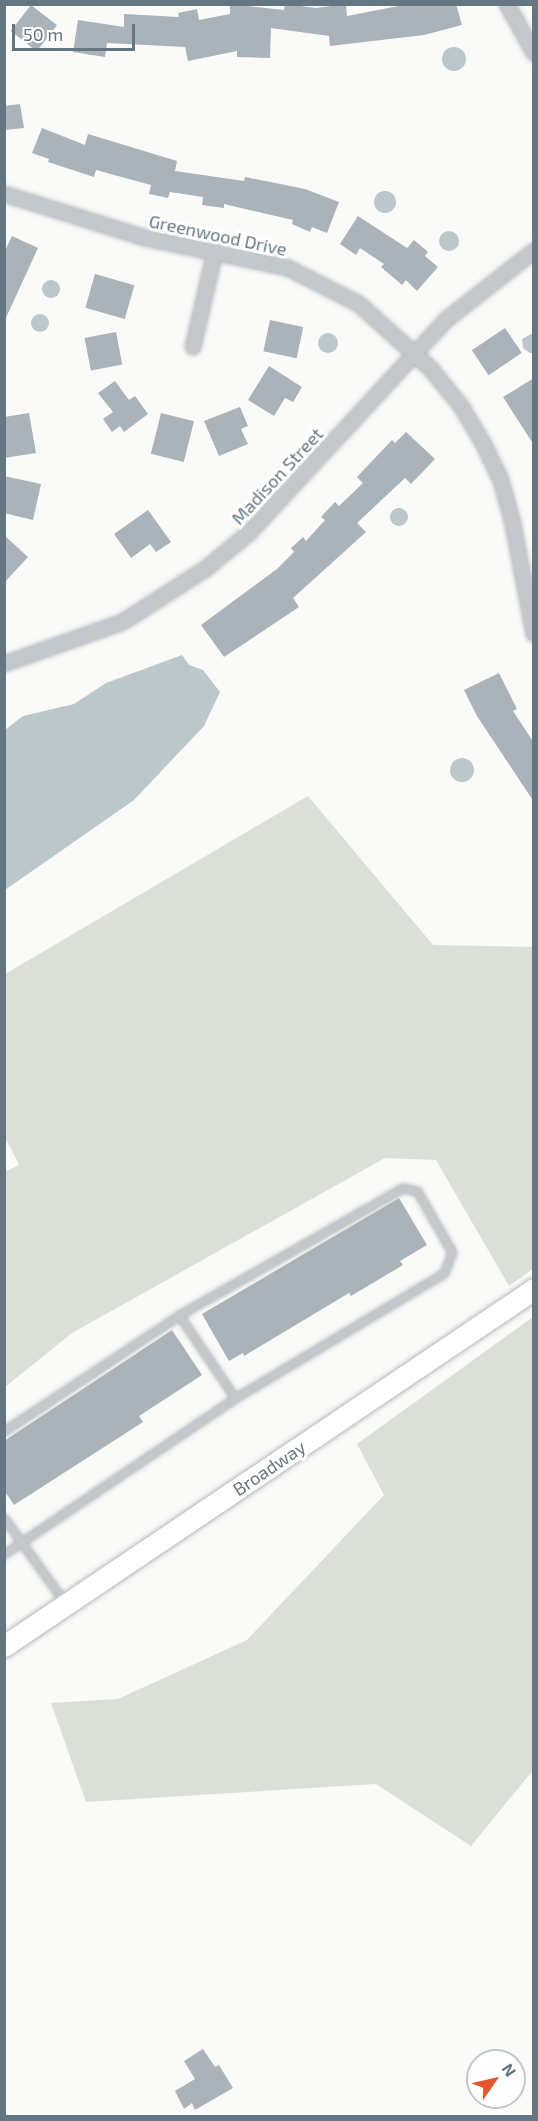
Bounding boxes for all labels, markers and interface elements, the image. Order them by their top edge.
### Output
scale bar [15,12,138,50]
text: 50 m [23,23,63,45]
street label: Greenwood Drive [147,210,289,260]
street label: Madison Street [227,423,327,529]
street label: Broadway [229,1436,309,1500]
north arrow [466,2049,526,2109]
text: N [499,2060,521,2080]

